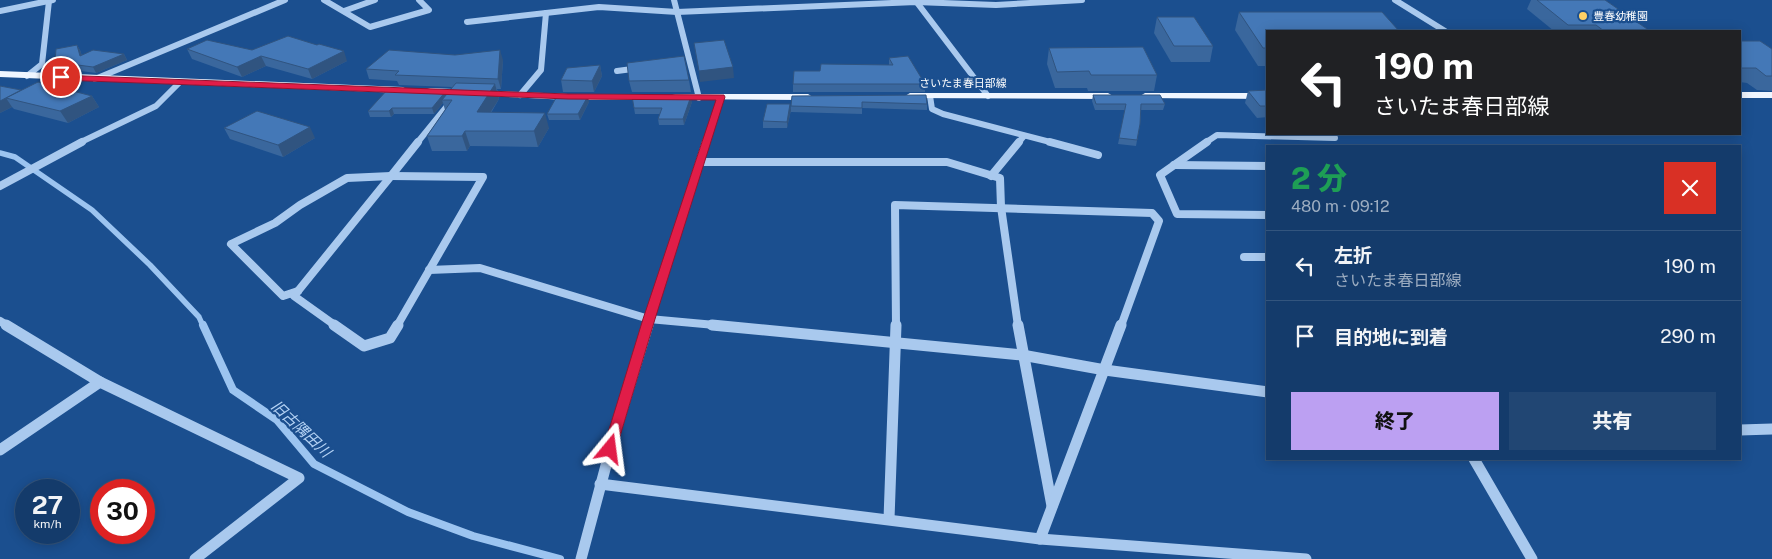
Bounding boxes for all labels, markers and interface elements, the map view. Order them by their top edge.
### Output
marker: 豊春幼稚園 [1577,10,1589,22]
place label: 豊春幼稚園 [1593,10,1648,22]
text: 190 m [1374,46,1474,87]
icon: left [1291,50,1356,115]
pin [40,56,82,98]
icon: arrive [47,63,75,91]
street label: さいたま春日部線 [919,77,1007,89]
text: さいたま春日部線 [1374,93,1549,119]
text: 2 分 [1291,160,1347,196]
button: close [1664,162,1716,214]
text: 480 m · 09:12 [1291,197,1390,216]
text: 左折 [1334,244,1372,266]
icon: left [1291,252,1319,280]
text: 190 m [1664,255,1716,277]
text: さいたま春日部線 [1334,271,1462,290]
icon: arrive [1291,322,1319,350]
text: 290 m [1660,325,1716,347]
text: 目的地に到着 [1334,326,1448,348]
button: 終了 [1291,392,1499,450]
button: 共有 [1509,392,1716,450]
water label: 旧古隅田川 [268,397,336,462]
position arrow [583,422,635,474]
speed limit sign: 30 [90,479,155,544]
text: 27 [32,490,63,520]
text: km/h [33,517,62,531]

